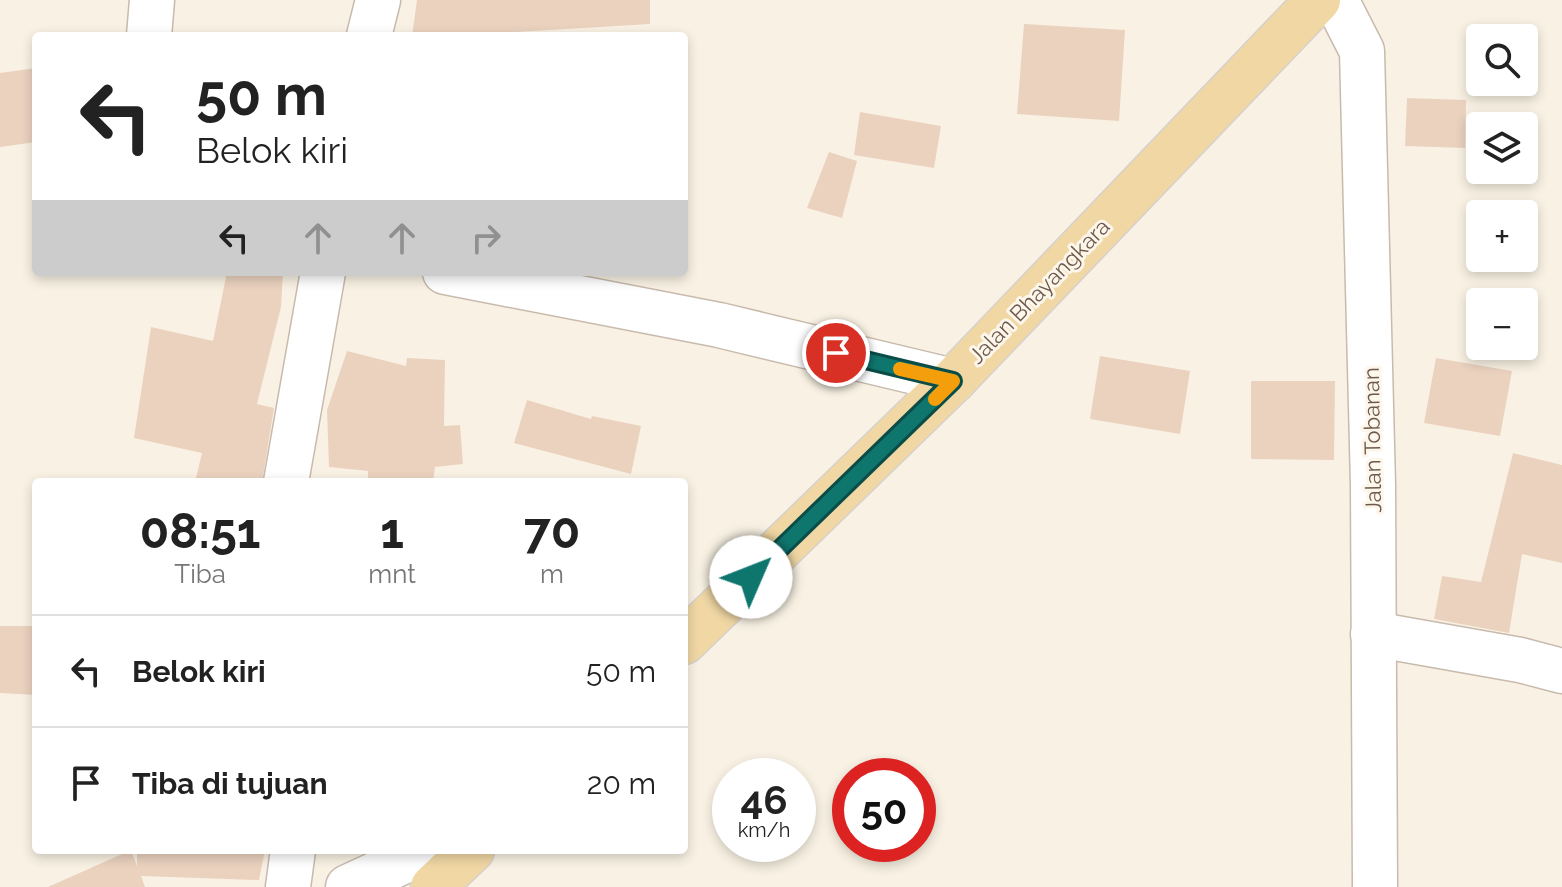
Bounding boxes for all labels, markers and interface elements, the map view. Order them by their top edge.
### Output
map controls [1466,24,1538,360]
button: search [1466,24,1538,96]
text: 50 m [196,62,327,128]
icon: left [64,64,168,168]
button: layers [1466,112,1538,184]
text: Belok kiri [196,129,348,171]
button: + [1466,200,1538,272]
street label: Jalan Bhayangkara [963,213,1115,369]
icon: left [212,216,256,260]
icon: ahead [296,216,340,260]
icon: ahead [380,216,424,260]
icon: right [464,216,508,260]
button: − [1466,288,1538,360]
pin [802,319,870,387]
icon: arrive [814,331,858,375]
street label: Jalan Tobanan [1358,367,1386,513]
text: 08:51 [140,503,260,559]
text: 1 [380,503,404,559]
text: 70 [524,503,580,559]
position arrow [709,535,793,619]
text: Tiba [174,559,226,589]
text: mnt [368,559,416,589]
text: m [540,559,564,589]
icon: left [64,649,108,693]
text: Belok kiri [132,654,266,689]
text: 50 m [586,654,656,689]
speed limit sign: 50 [832,758,936,862]
icon: arrive [64,761,108,805]
text: Tiba di tujuan [132,766,328,801]
text: 20 m [587,766,656,801]
text: 46 [740,776,788,823]
text: km/h [738,818,790,842]

